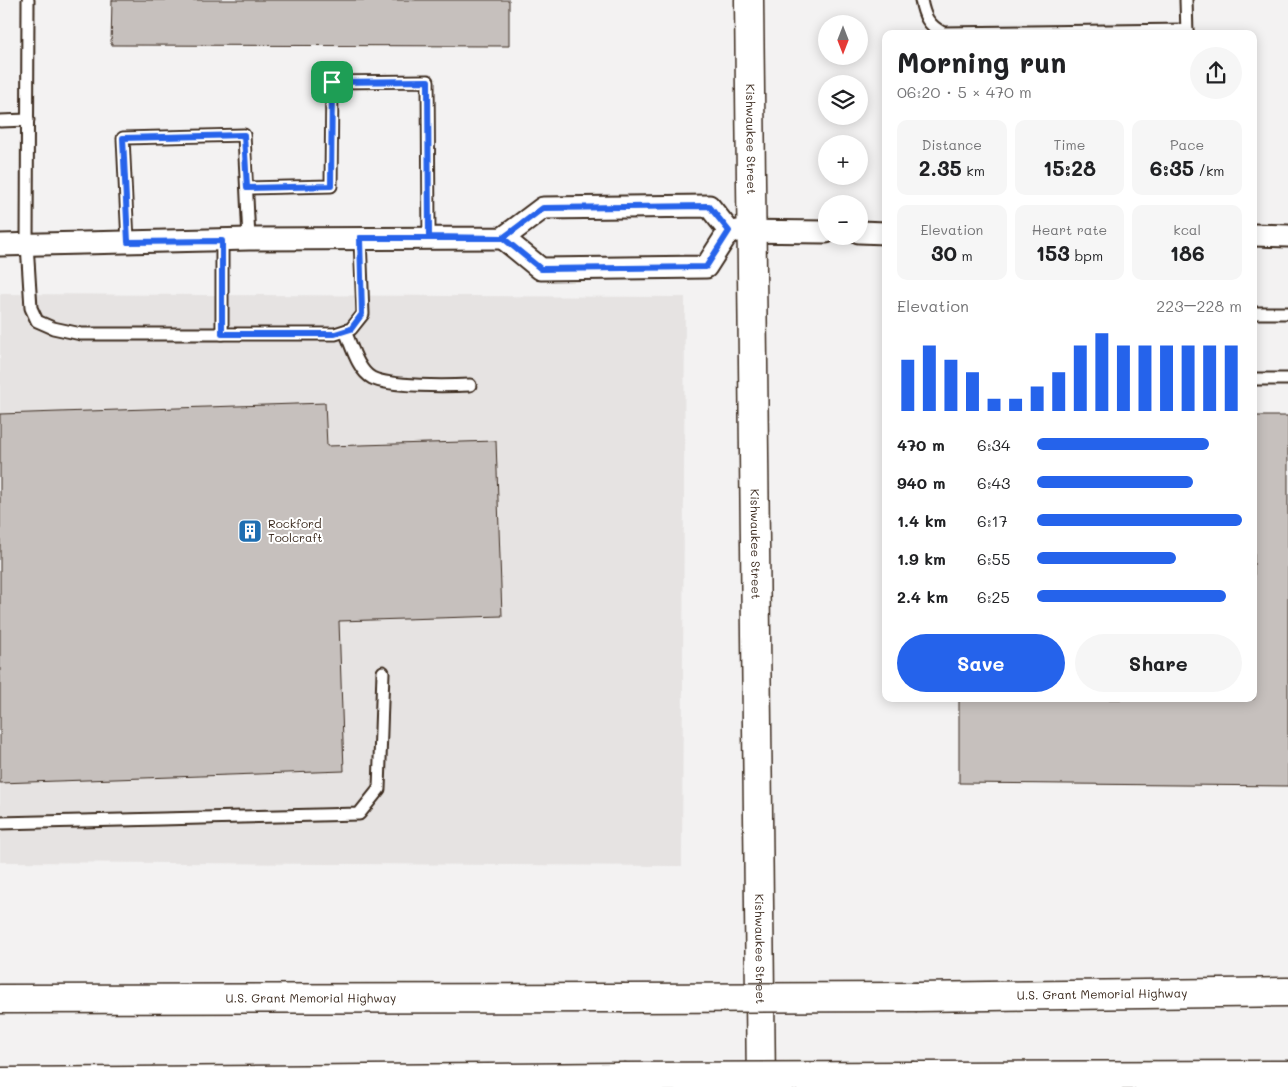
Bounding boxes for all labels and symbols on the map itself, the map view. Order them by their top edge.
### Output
north arrow [818,15,868,65]
pin [311,61,353,103]
street label: Kishwaukee Street [743,84,760,194]
street label: Kishwaukee Street [747,489,765,599]
place label: Rockford Toolcraft [268,515,322,545]
building icon: Rockford Toolcraft [237,518,263,544]
street label: Kishwaukee Street [752,894,769,1004]
street label: U.S. Grant Memorial Highway [1016,984,1187,1003]
street label: U.S. Grant Memorial Highway [226,989,396,1006]

